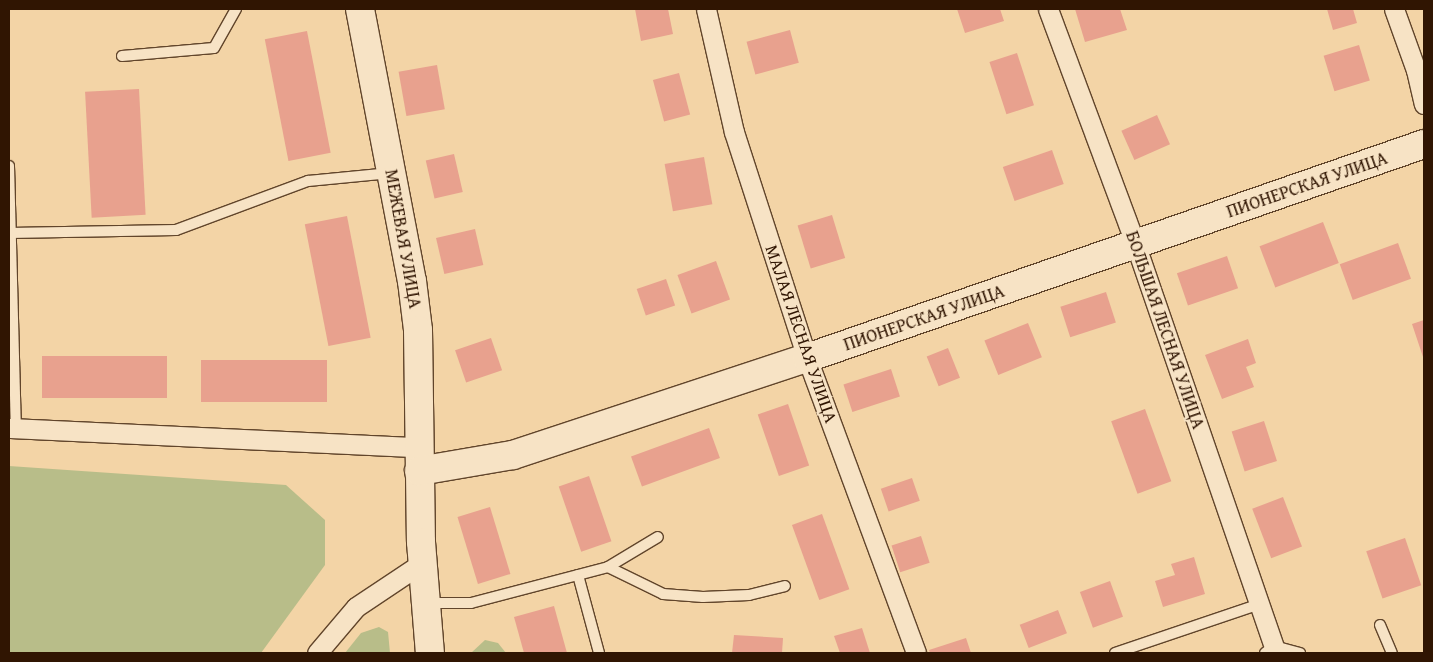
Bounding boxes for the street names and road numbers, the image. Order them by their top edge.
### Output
street label: ПИОНЕРСКАЯ УЛИЦА [1224,147,1390,223]
street label: МЕЖЕВАЯ УЛИЦА [380,168,426,310]
street label: БОЛЬШАЯ ЛЕСНАЯ УЛИЦА [1121,228,1209,432]
street label: МАЛАЯ ЛЕСНАЯ УЛИЦА [760,242,842,426]
street label: ПИОНЕРСКАЯ УЛИЦА [841,280,1007,356]

